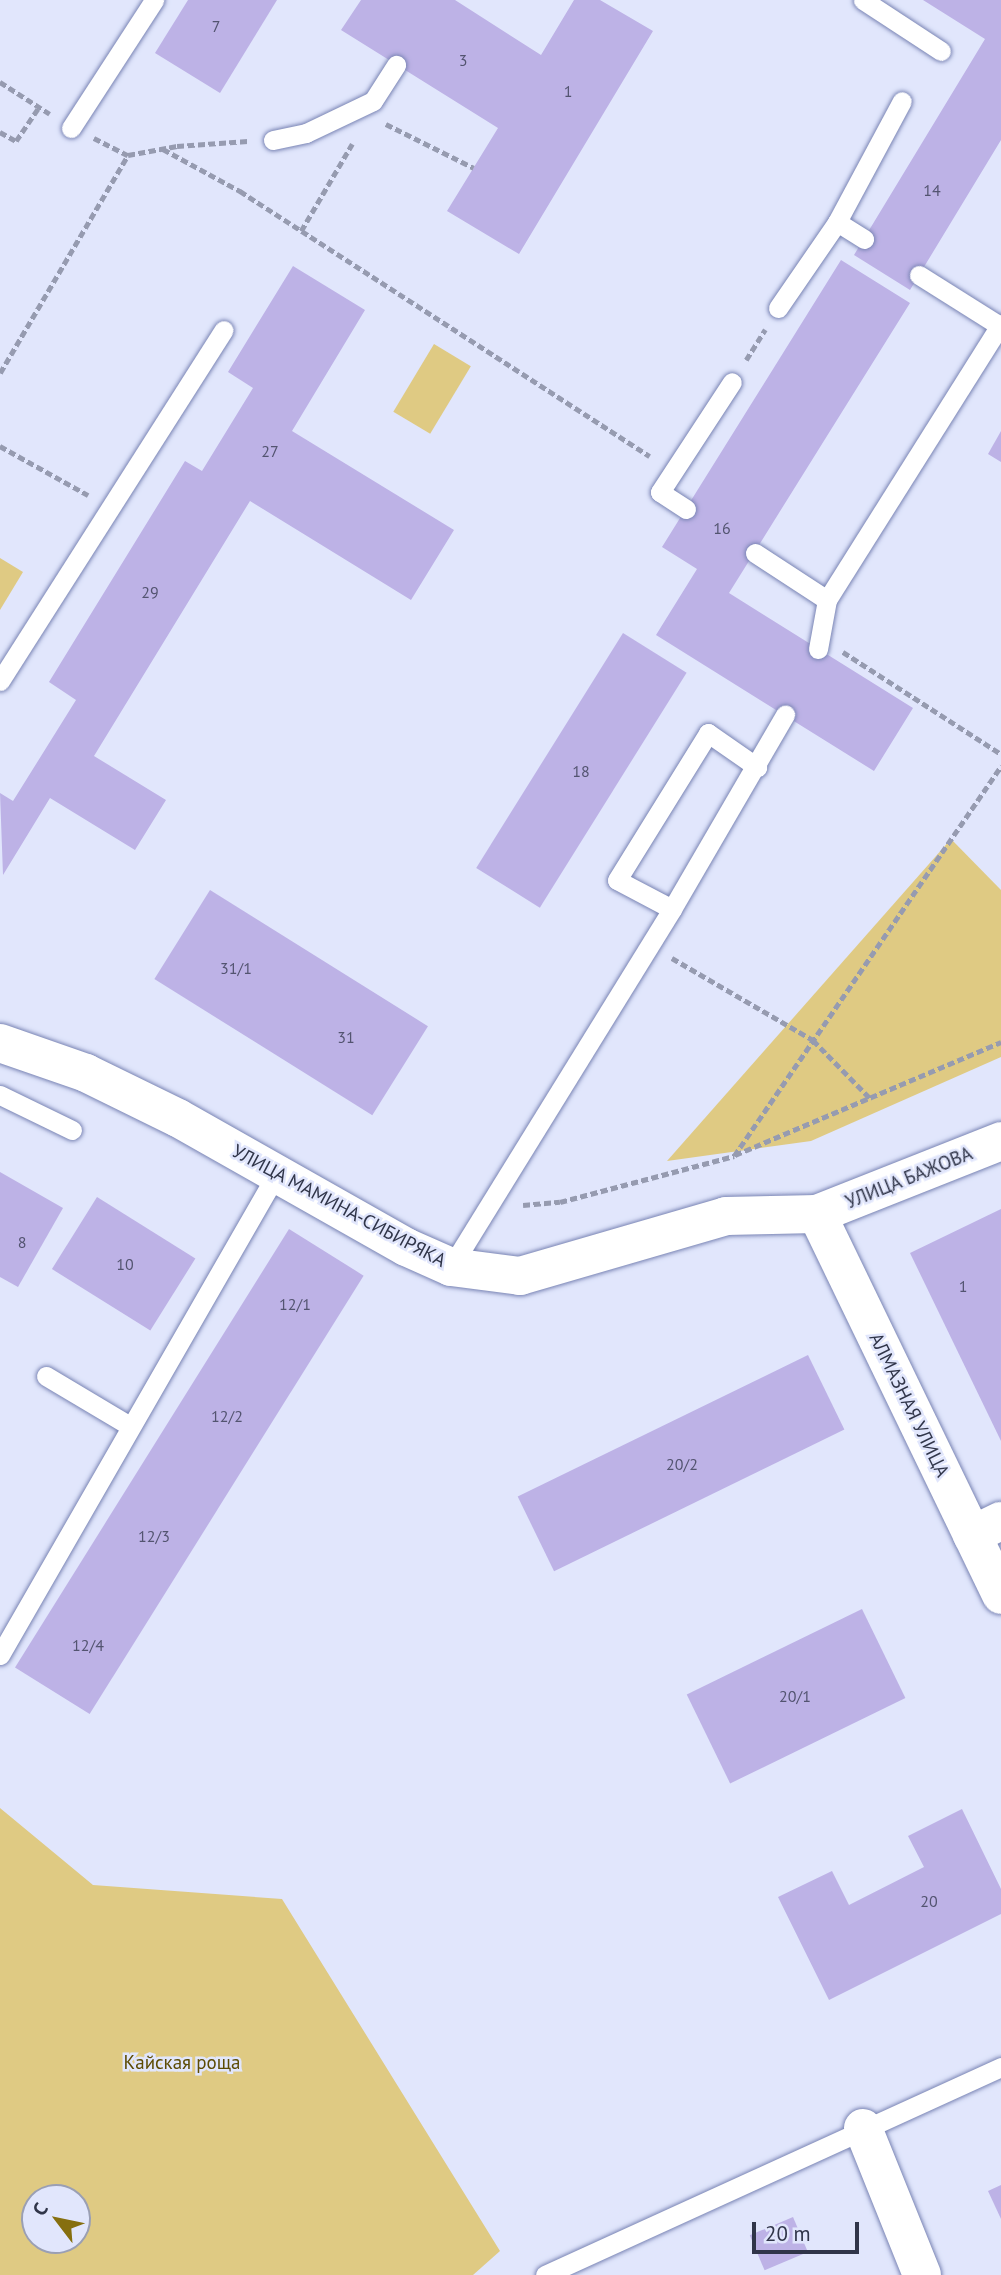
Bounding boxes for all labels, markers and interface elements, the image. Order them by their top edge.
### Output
house number: 7 [212,16,220,36]
house number: 3 [459,50,467,70]
house number: 1 [564,81,572,101]
house number: 14 [923,180,941,200]
house number: 27 [261,441,279,461]
house number: 16 [713,518,731,538]
house number: 29 [141,582,159,602]
house number: 18 [572,761,590,781]
house number: 31/1 [220,958,252,978]
house number: 31 [337,1027,355,1047]
street label: УЛИЦА МАМИНА-СИБИРЯКА [228,1140,450,1272]
street label: УЛИЦА БАЖОВА [842,1142,976,1214]
house number: 8 [18,1232,26,1252]
house number: 10 [116,1254,134,1274]
house number: 1 [959,1276,967,1296]
house number: 12/1 [279,1294,311,1314]
street label: АЛМАЗНАЯ УЛИЦА [864,1329,954,1481]
house number: 12/2 [211,1406,243,1426]
house number: 20/2 [666,1454,698,1474]
house number: 12/3 [138,1526,170,1546]
house number: 12/4 [72,1635,104,1655]
house number: 20/1 [779,1686,811,1706]
house number: 20 [920,1891,938,1911]
park label: Кайская роща [124,2052,240,2074]
north arrow [21,2184,91,2254]
text: С [27,2198,53,2220]
scale bar [756,2208,863,2252]
text: 20 m [765,2220,811,2247]

